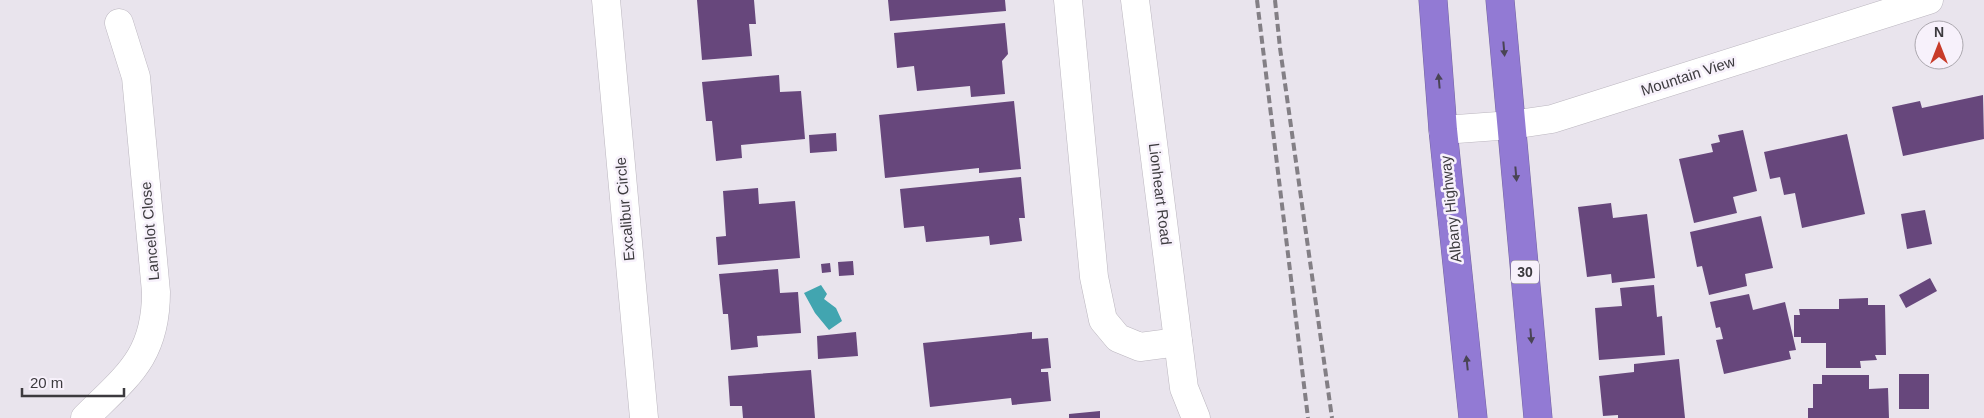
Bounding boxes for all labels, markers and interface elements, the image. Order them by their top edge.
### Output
north arrow [1914,20,1964,70]
text: N [1934,24,1944,40]
one-way arrow [1501,41,1509,57]
street label: Mountain View [1639,52,1737,99]
one-way arrow [1435,73,1443,89]
street label: Lionheart Road [1146,142,1175,246]
street label: Albany Highway [1436,154,1465,263]
street label: Excalibur Circle [611,156,638,262]
one-way arrow [1512,166,1520,182]
street label: Lancelot Close [137,181,162,281]
road number: 30 [1511,260,1539,284]
one-way arrow [1527,328,1535,344]
one-way arrow [1463,355,1471,371]
scale bar [22,366,125,398]
text: 20 m [30,374,63,391]

